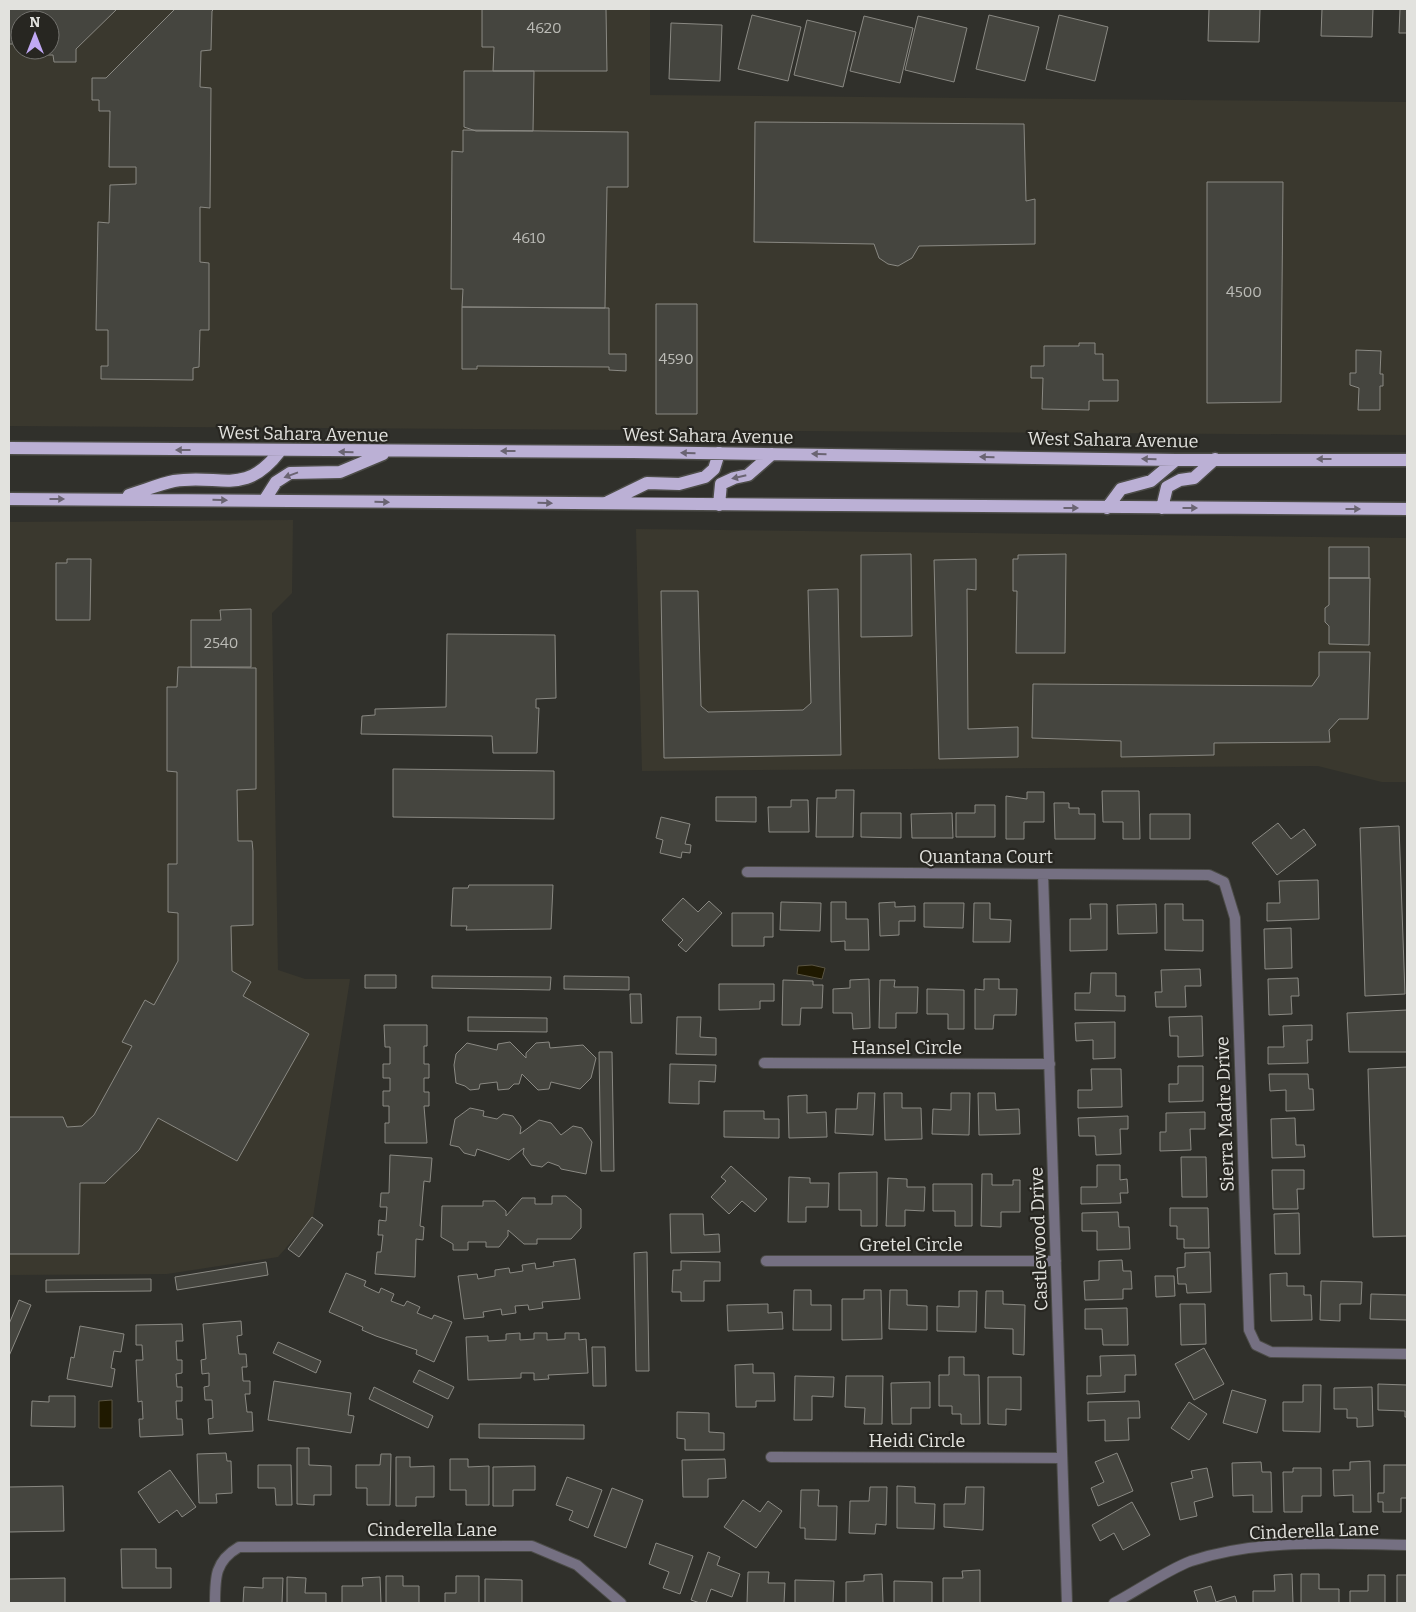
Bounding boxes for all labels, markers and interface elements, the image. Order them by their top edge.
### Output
north arrow [10,10,60,60]
text: N [30,14,41,31]
house number: 4620 [526,19,562,37]
house number: 4610 [512,229,546,247]
house number: 4500 [1226,283,1262,301]
house number: 4590 [658,350,694,368]
street label: West Sahara Avenue [217,422,389,446]
street label: West Sahara Avenue [622,424,794,448]
street label: West Sahara Avenue [1027,428,1199,452]
one-way arrow [175,446,191,454]
one-way arrow [500,447,516,455]
one-way arrow [337,448,353,456]
one-way arrow [680,449,696,457]
one-way arrow [811,450,827,458]
one-way arrow [978,452,994,460]
one-way arrow [1141,455,1157,463]
one-way arrow [1315,455,1331,463]
one-way arrow [283,471,298,479]
one-way arrow [732,473,747,481]
one-way arrow [50,495,66,503]
one-way arrow [212,496,228,504]
one-way arrow [375,498,391,506]
one-way arrow [537,499,553,507]
one-way arrow [1063,504,1079,512]
one-way arrow [1183,504,1199,512]
one-way arrow [1345,505,1361,513]
house number: 2540 [204,634,238,652]
street label: Quantana Court [919,846,1053,868]
street label: Sierra Madre Drive [1211,1036,1239,1192]
street label: Hansel Circle [852,1037,962,1059]
street label: Castlewood Drive [1025,1167,1053,1311]
street label: Gretel Circle [859,1234,963,1256]
street label: Heidi Circle [869,1430,965,1452]
street label: Cinderella Lane [1249,1518,1379,1544]
street label: Cinderella Lane [367,1519,497,1541]

